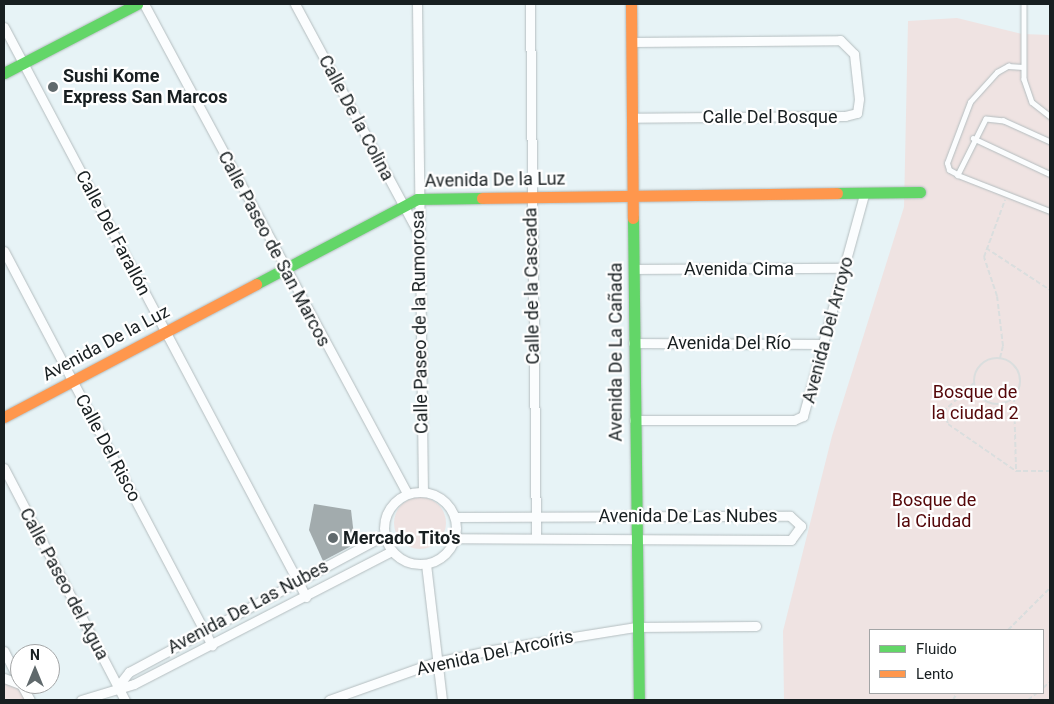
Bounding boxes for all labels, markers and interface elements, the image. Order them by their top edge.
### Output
street label: Calle De la Colina [314,51,398,185]
place label: Sushi Kome Express San Marcos [63,66,227,108]
marker: Sushi Kome Express San Marcos [47,81,59,93]
street label: Calle Del Bosque [703,106,837,128]
street label: Calle Paseo de San Marcos [213,148,335,350]
street label: Calle Del Farallón [71,167,155,299]
street label: Avenida De la Luz [424,168,566,192]
street label: Calle de la Cascada [520,207,544,365]
street label: Calle Paseo de la Rumorosa [407,210,433,434]
street label: Avenida Del Arroyo [798,254,858,406]
street label: Avenida Cima [684,258,794,280]
street label: Avenida De La Cañada [605,262,627,442]
street label: Avenida De la Luz [39,300,173,386]
street label: Avenida Del Río [667,332,791,354]
park label: Bosque de la ciudad 2 [931,382,1019,424]
street label: Calle Del Risco [71,390,145,506]
park label: Bosque de la Ciudad [892,490,976,532]
street label: Calle Paseo del Agua [15,504,113,664]
street label: Avenida De Las Nubes [599,505,777,527]
place label: Mercado Tito's [343,527,461,549]
marker: Mercado Tito's [327,532,339,544]
street label: Avenida De Las Nubes [164,555,332,659]
street label: Avenida Del Arcoíris [415,626,575,680]
legend [869,629,1044,694]
text: Fluido [916,640,957,658]
north arrow [10,644,60,694]
text: N [30,647,40,663]
text: Lento [916,665,954,683]

